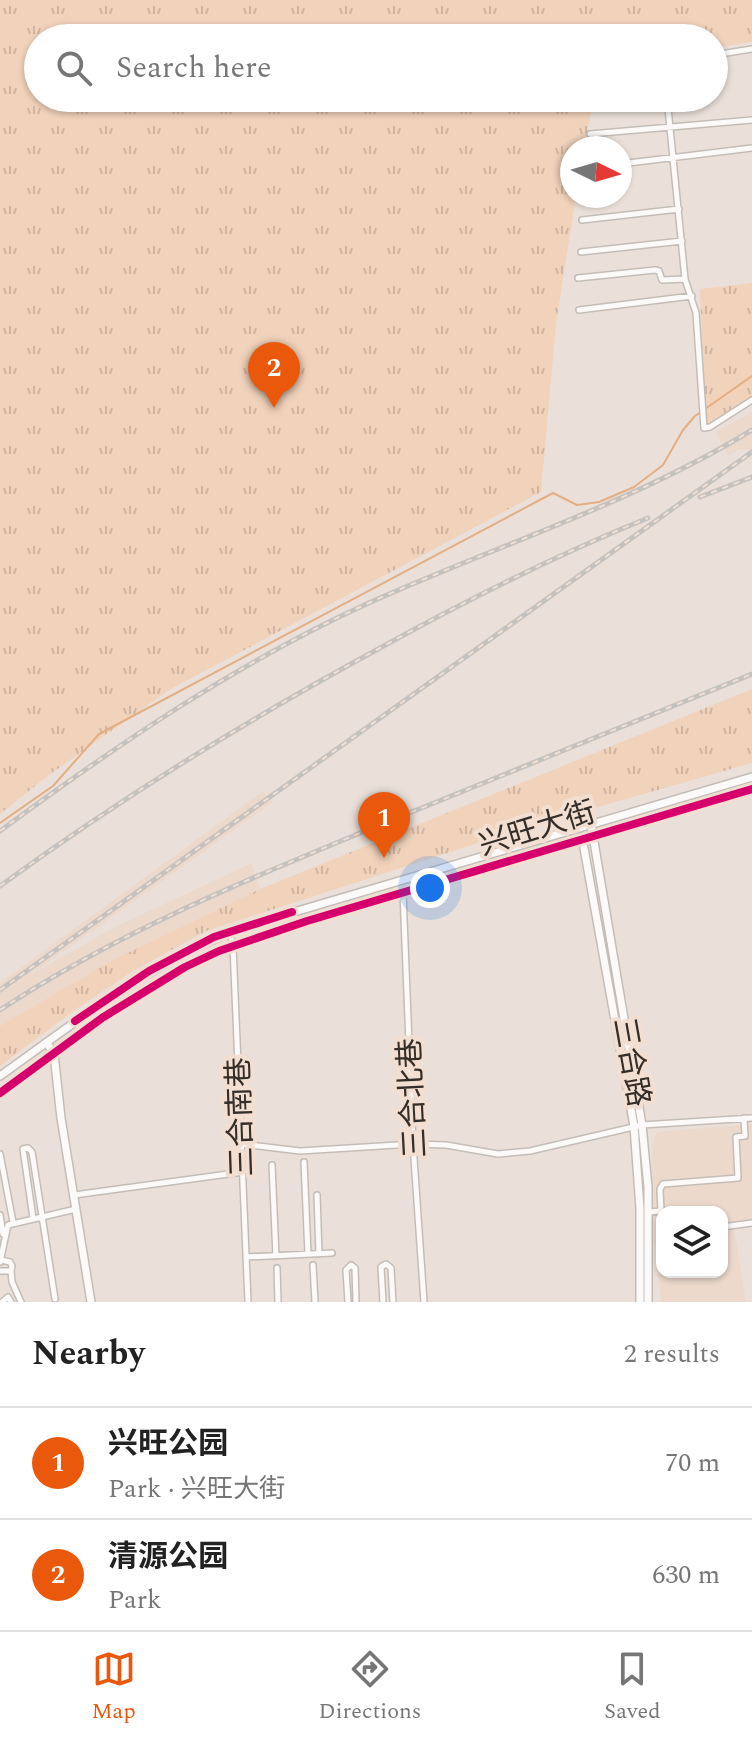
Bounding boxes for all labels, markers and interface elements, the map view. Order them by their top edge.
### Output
search box [24,24,728,112]
text: Search here [116,45,272,91]
icon: search [52,46,96,90]
north arrow [560,136,632,208]
pin: 2 [248,342,300,408]
street label: 兴旺大街 [473,789,601,868]
pin: 1 [358,792,410,858]
your location [410,868,450,908]
street label: 三合路 [601,1014,661,1110]
street label: 三合北巷 [387,1037,439,1159]
street label: 三合南巷 [216,1056,266,1178]
map controls [656,1206,728,1278]
button: layers [656,1206,728,1278]
text: Nearby [32,1328,145,1380]
text: 2 results [624,1334,720,1374]
text: 兴旺公园 [108,1421,228,1467]
text: 1 [51,1443,65,1483]
text: 70 m [665,1443,720,1483]
text: Park · 兴旺大街 [108,1469,285,1509]
text: 清源公园 [108,1534,228,1580]
text: 2 [51,1555,65,1595]
text: 630 m [652,1555,720,1595]
text: Park [108,1580,162,1620]
tab: Map [91,1647,136,1728]
tab: Directions [319,1647,421,1728]
tab: Saved [604,1647,661,1728]

